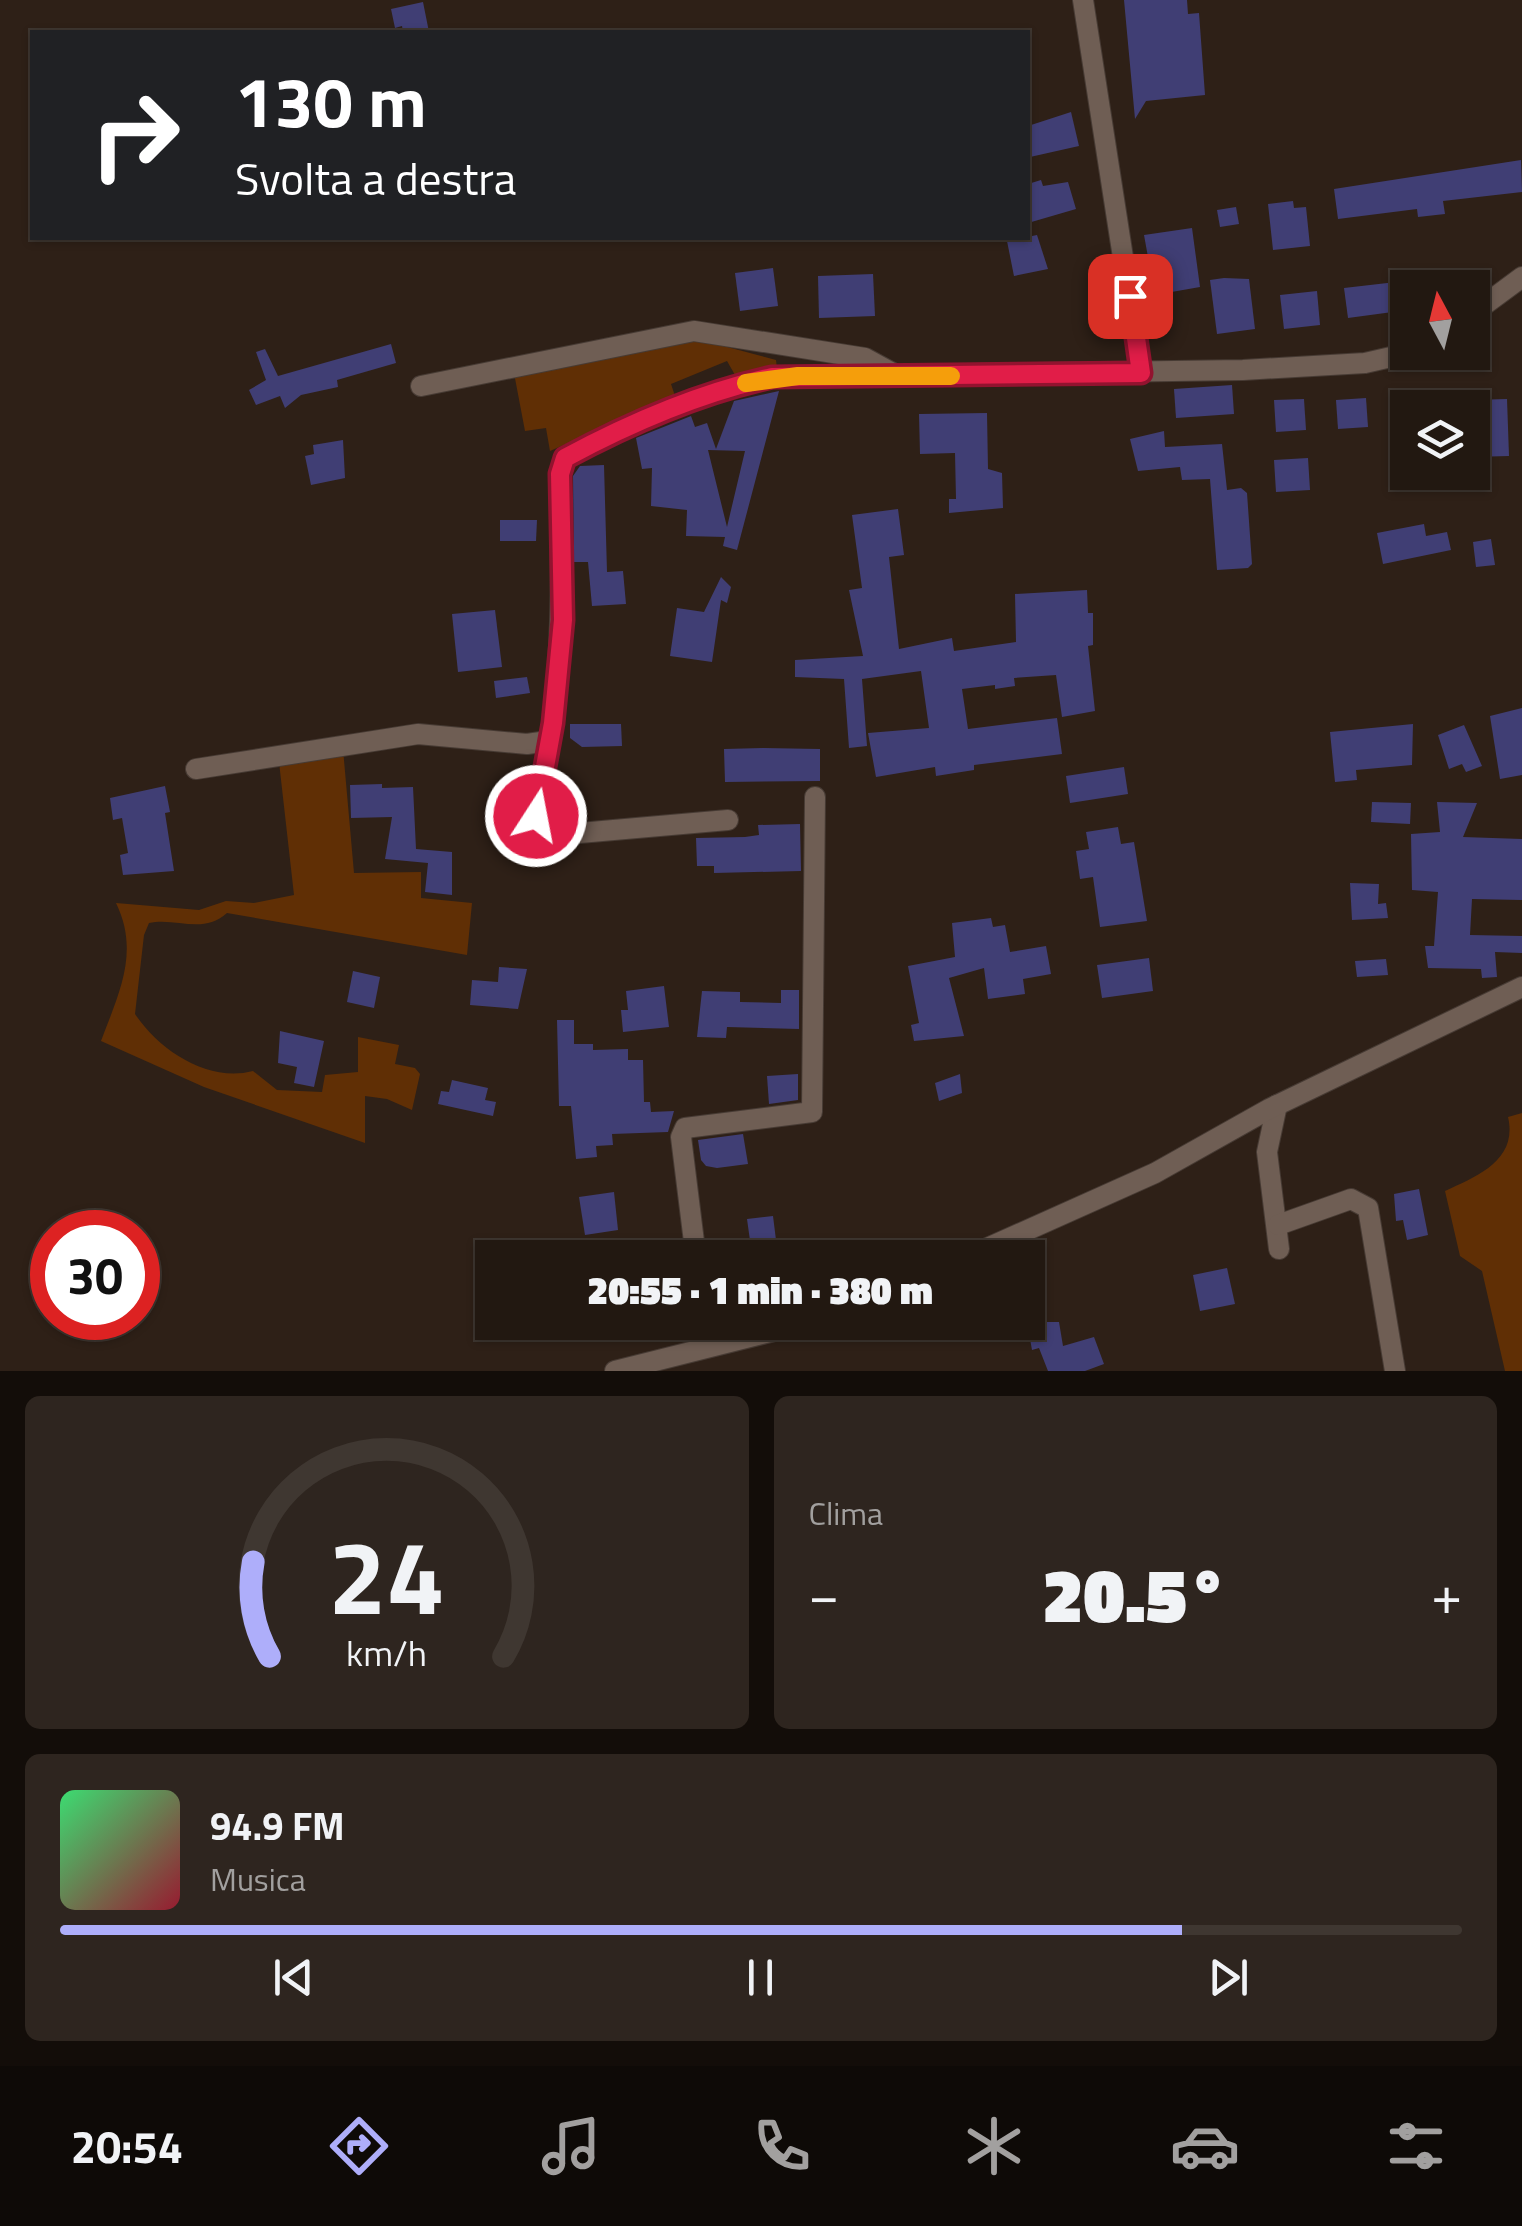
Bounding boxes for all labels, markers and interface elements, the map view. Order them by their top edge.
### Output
text: 130 m [235,48,427,154]
icon: right [70,70,200,200]
text: Svolta a destra [235,144,516,212]
pin [1088,254,1173,339]
icon: arrive [1103,269,1158,324]
north arrow [1390,270,1490,370]
map controls [1390,270,1490,490]
button: layers [1390,390,1490,490]
position arrow [484,764,588,868]
speed limit sign: 30 [30,1210,160,1340]
text: 20:55 · 1 min · 380 m [587,1261,933,1319]
text: Clima [809,1489,883,1537]
text: 24 [329,1496,445,1654]
text: 20.5° [1042,1537,1228,1651]
text: − [809,1552,839,1635]
text: + [1431,1552,1462,1635]
text: km/h [346,1625,427,1680]
text: 94.9 FM [210,1797,345,1855]
text: Musica [210,1855,306,1903]
icon: previous [266,1950,321,2005]
icon: pause [733,1950,788,2005]
icon: next [1201,1950,1256,2005]
icon: directions [324,2111,394,2181]
icon: music [536,2111,606,2181]
icon: phone [747,2111,817,2181]
icon: climate [959,2111,1029,2181]
icon: car [1170,2111,1240,2181]
icon: filters [1381,2111,1451,2181]
text: 20:54 [71,2112,183,2180]

